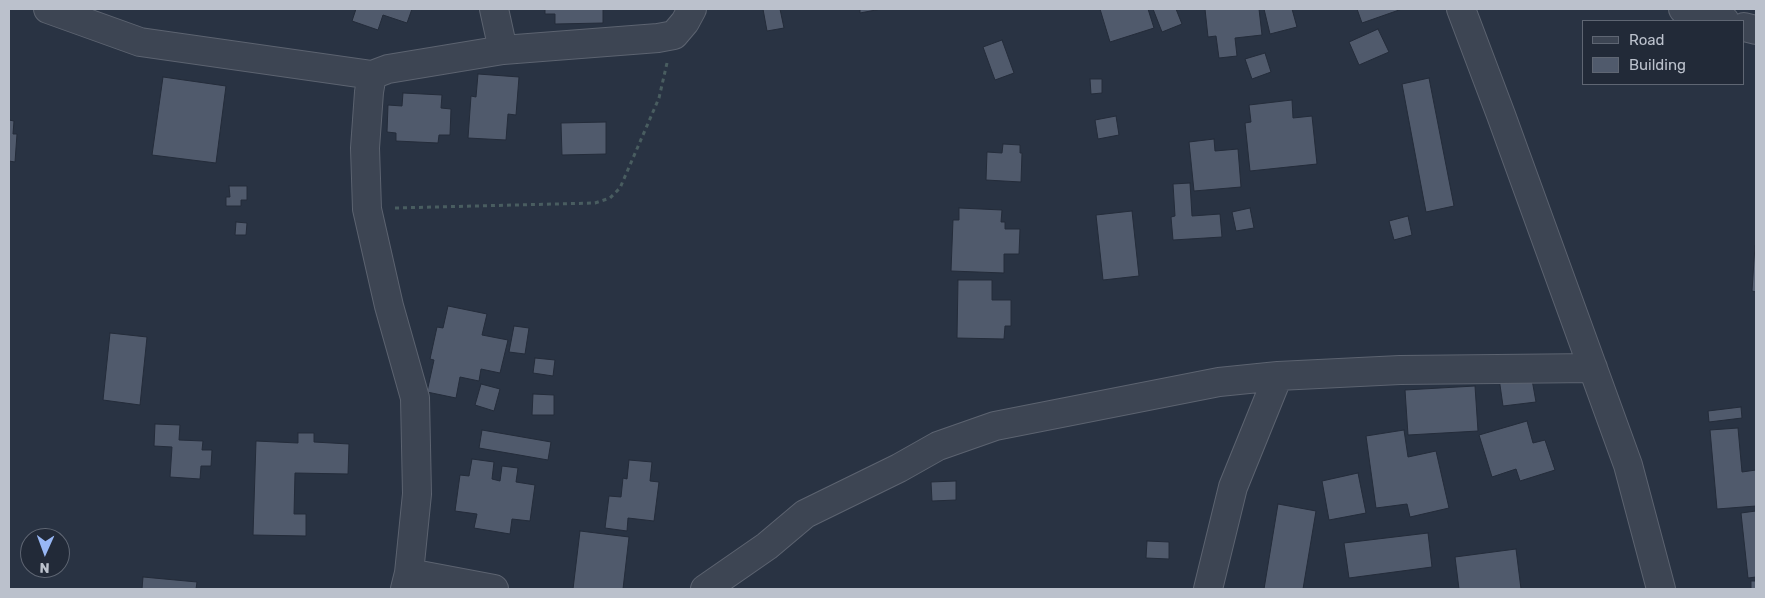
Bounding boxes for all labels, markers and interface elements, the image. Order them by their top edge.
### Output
legend [1582,20,1745,85]
text: Road [1629,31,1665,49]
text: Building [1629,56,1686,74]
north arrow [20,528,70,578]
text: N [39,559,50,576]

